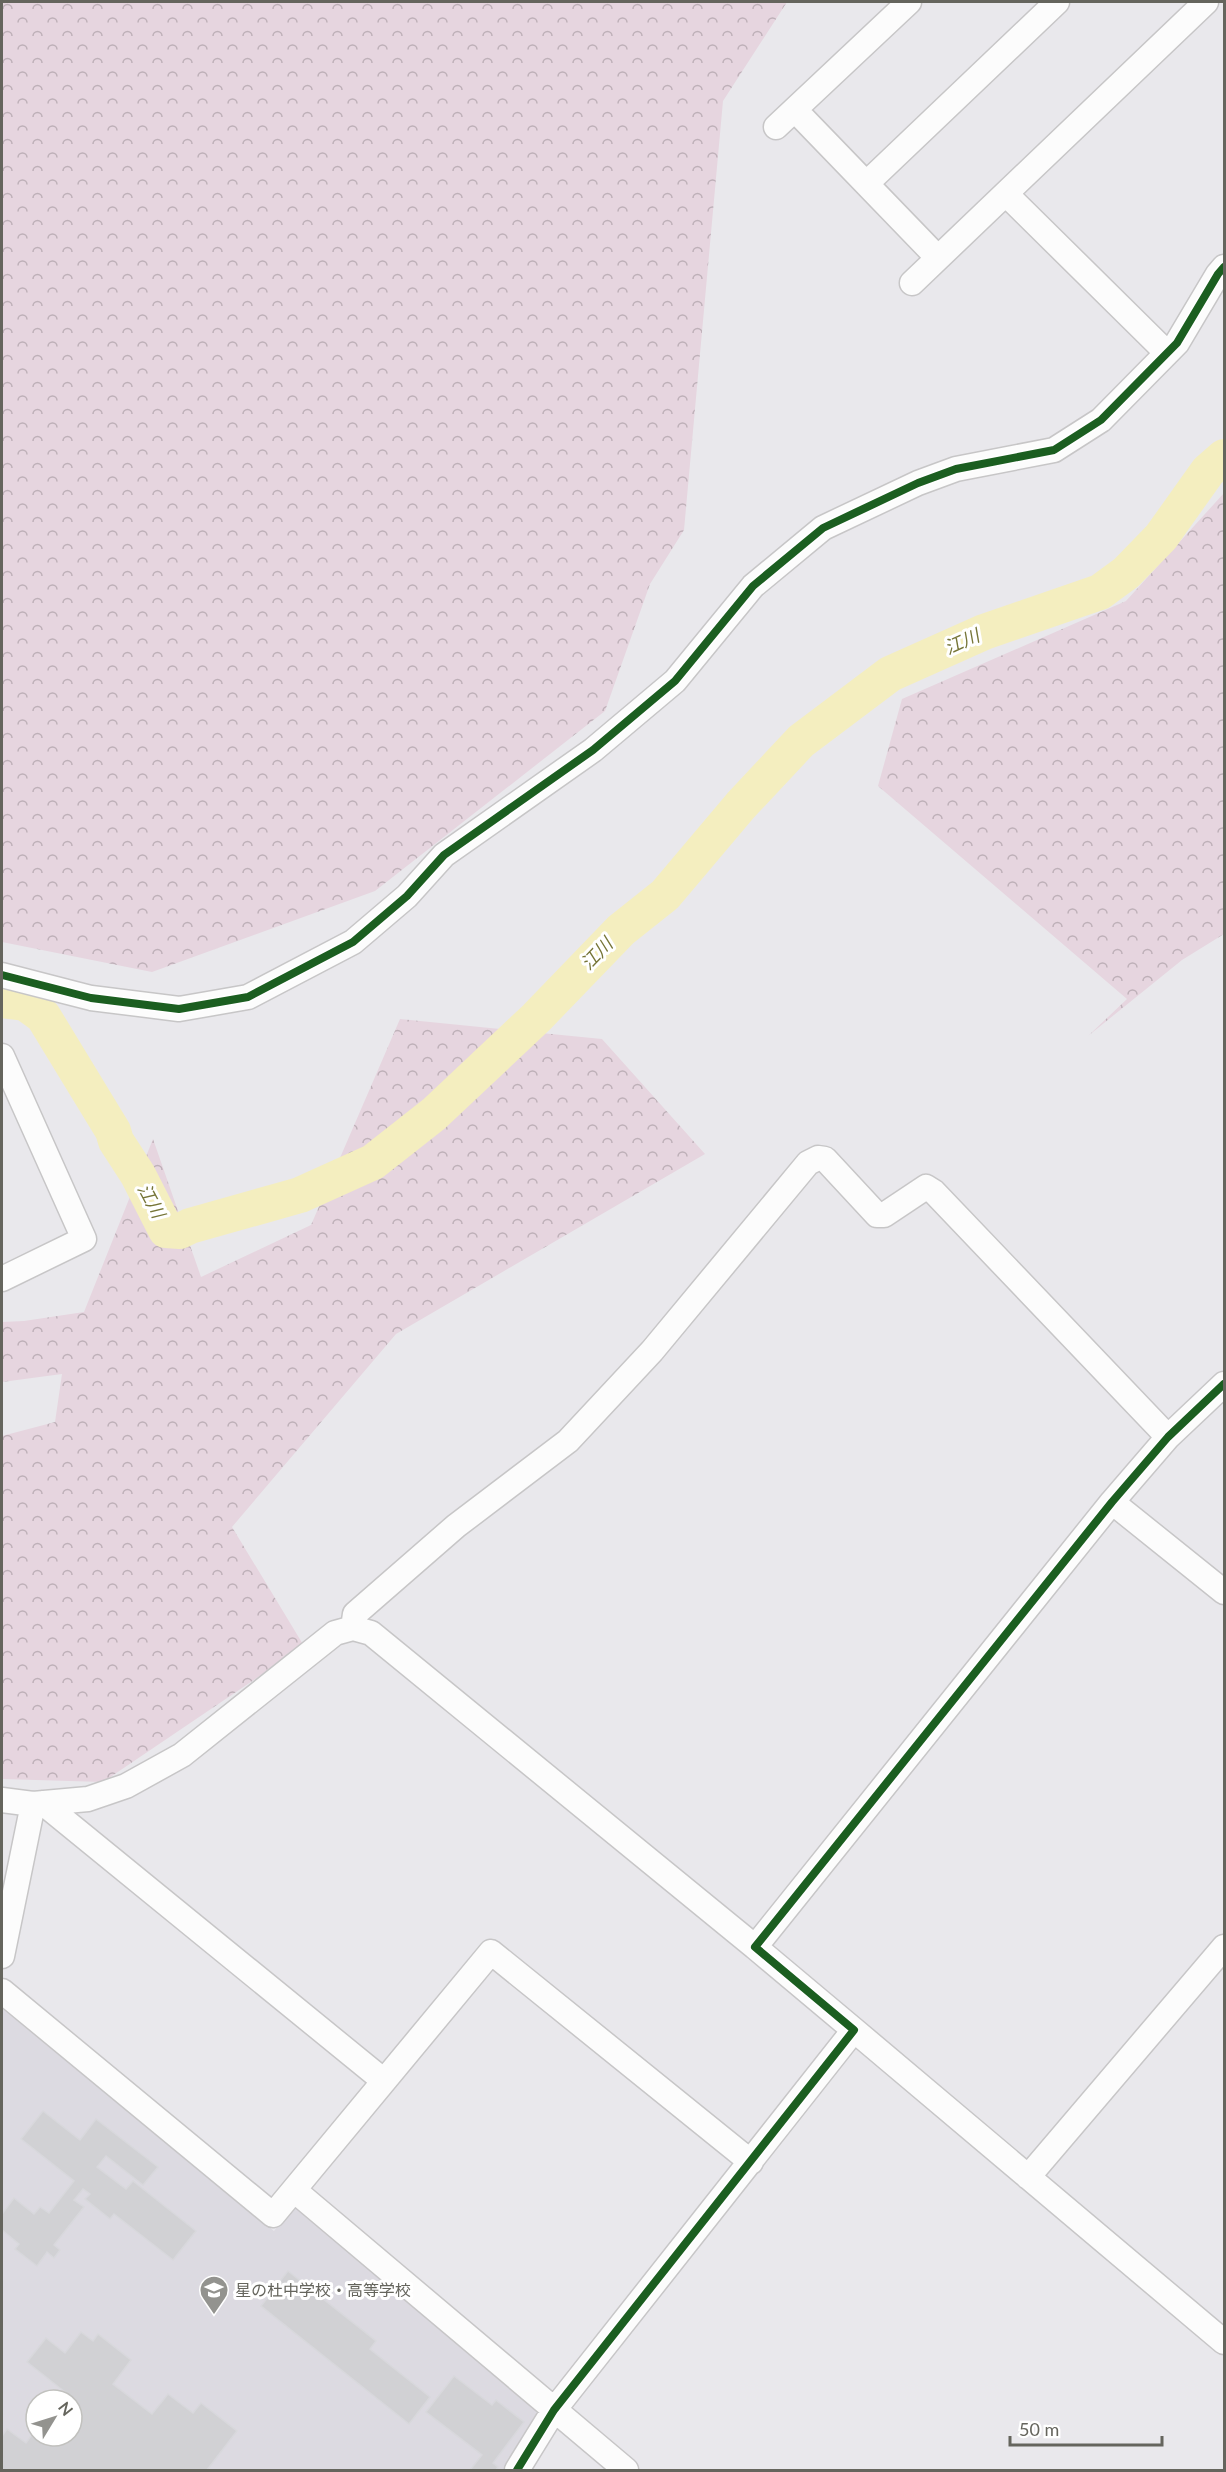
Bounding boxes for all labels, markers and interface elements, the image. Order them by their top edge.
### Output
water label: 江川 [941,623,984,658]
water label: 江川 [576,931,618,974]
water label: 江川 [134,1179,171,1223]
school or university icon: 星の杜中学校・高等学校 [198,2274,230,2316]
place label: 星の杜中学校・高等学校 [235,2280,411,2299]
north arrow [24,2388,84,2448]
text: N [55,2398,77,2419]
scale bar [1010,2409,1162,2447]
text: 50 m [1019,2418,1059,2440]

